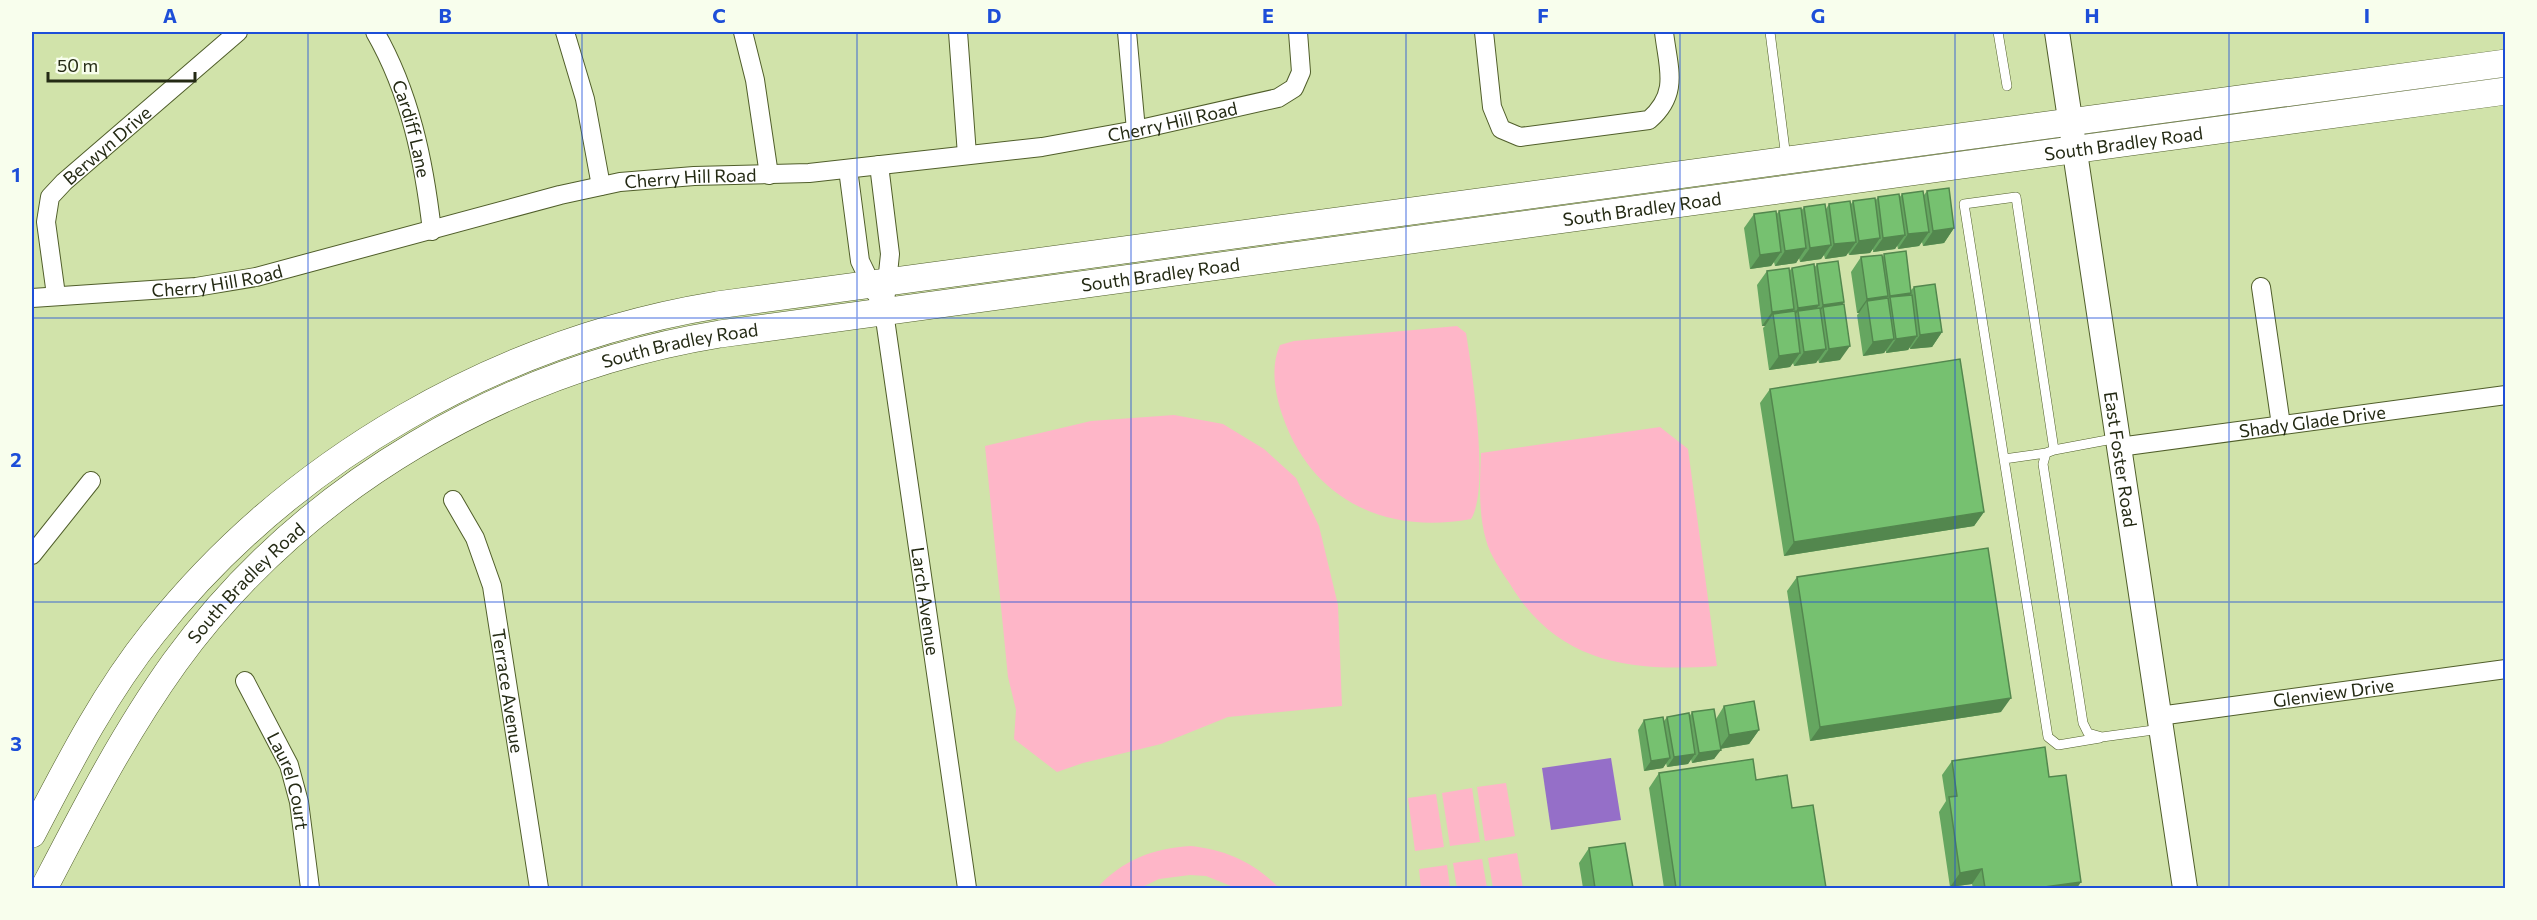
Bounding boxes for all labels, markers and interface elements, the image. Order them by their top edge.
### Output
text: A [163,3,177,27]
text: B [438,3,452,27]
text: C [712,3,726,27]
text: D [987,3,1001,27]
text: E [1262,3,1274,27]
text: F [1537,3,1549,27]
text: G [1811,3,1825,27]
text: H [2085,3,2100,27]
text: I [2364,3,2370,27]
scale bar [48,45,195,83]
text: 50 m [57,54,98,76]
street label: Cardiff Lane [388,77,435,179]
street label: Cherry Hill Road [1106,97,1239,146]
street label: Berwyn Drive [58,101,155,189]
street label: South Bradley Road [2043,121,2204,165]
text: 1 [11,162,21,186]
street label: Cherry Hill Road [624,163,757,193]
street label: South Bradley Road [1561,187,1723,230]
street label: South Bradley Road [1080,252,1241,296]
street label: Cherry Hill Road [151,259,285,301]
street label: South Bradley Road [599,318,759,372]
street label: East Foster Road [2100,390,2142,529]
street label: Shady Glade Drive [2238,400,2387,442]
text: 2 [10,447,22,471]
street label: South Bradley Road [182,518,309,648]
street label: Larch Avenue [907,545,944,657]
street label: Terrace Avenue [488,627,529,754]
street label: Glenview Drive [2271,673,2395,711]
street label: Laurel Court [263,728,313,831]
text: 3 [10,731,22,755]

